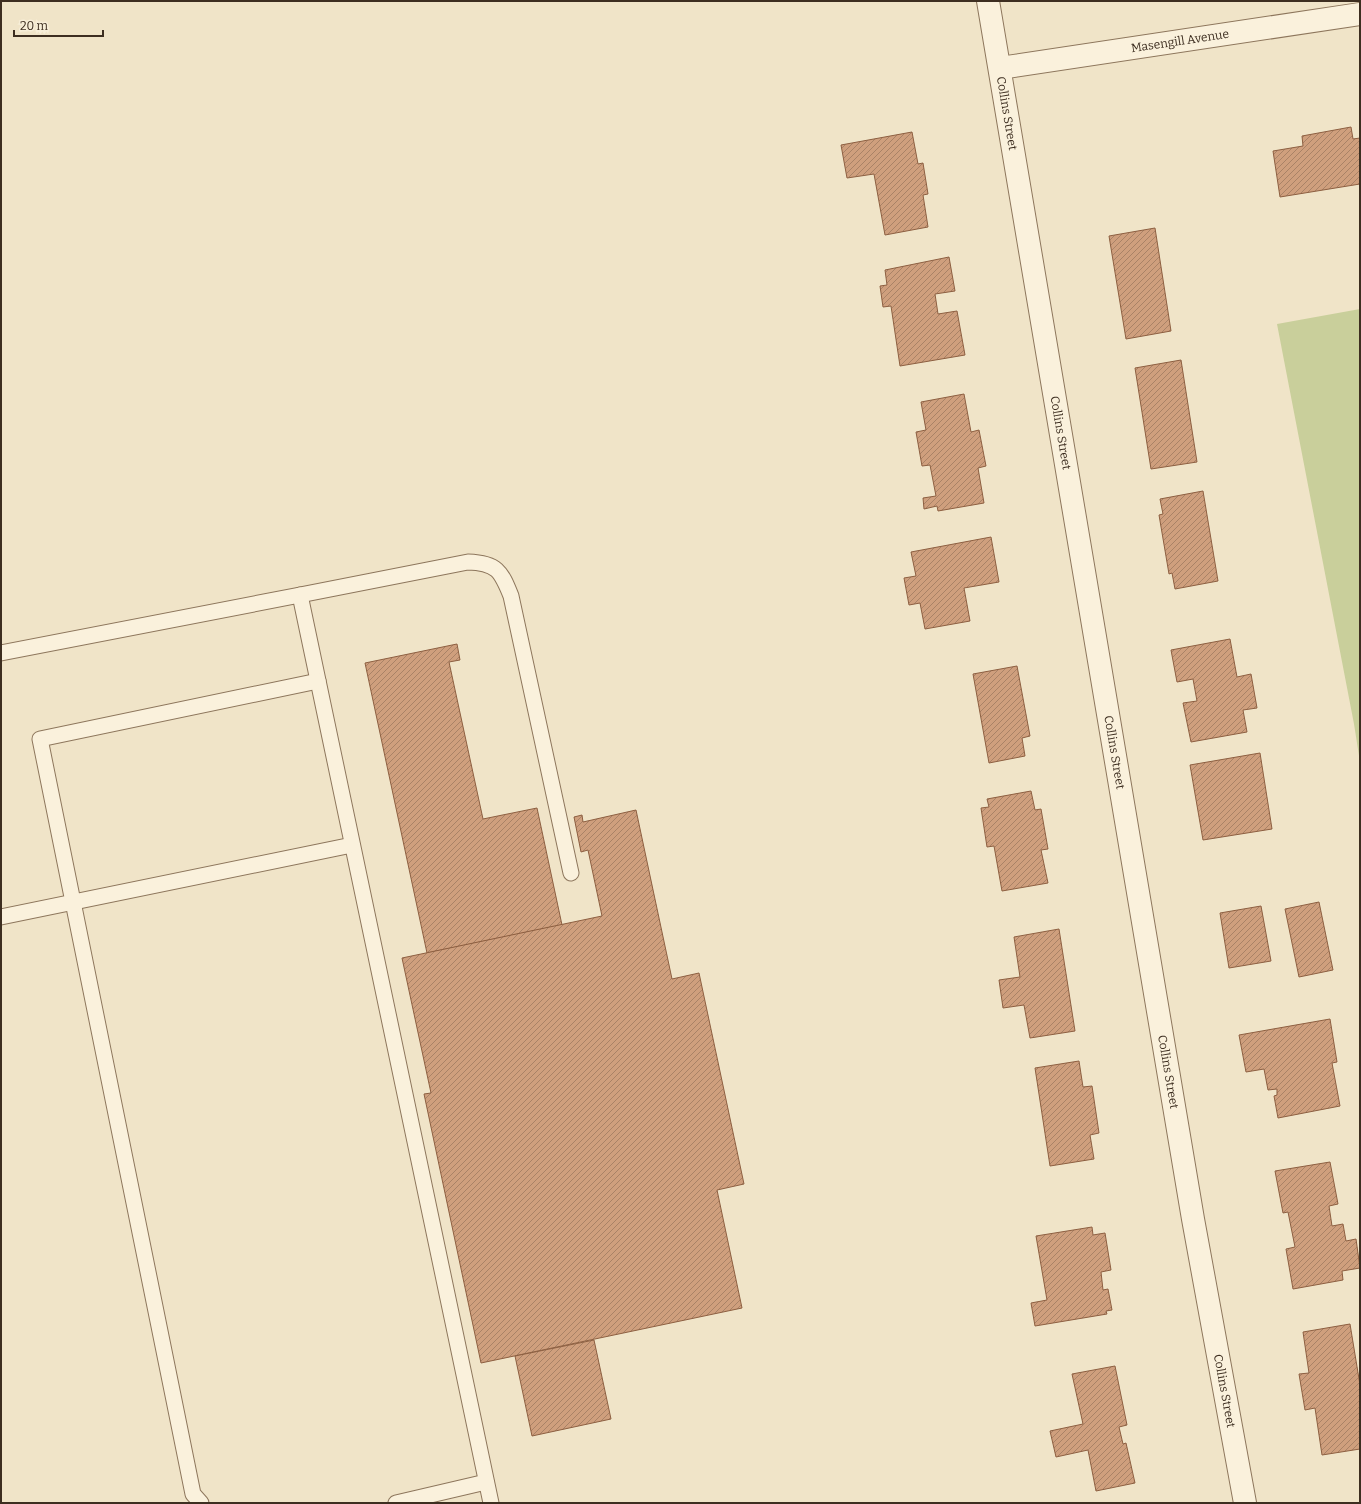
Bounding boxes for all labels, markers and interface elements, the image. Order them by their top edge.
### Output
scale bar [14,12,103,38]
text: 20 m [20,19,49,33]
street label: Masengill Avenue [1130,27,1230,55]
street label: Collins Street [994,75,1020,152]
street label: Collins Street [1048,395,1074,471]
street label: Collins Street [1101,715,1128,791]
street label: Collins Street [1155,1034,1181,1110]
street label: Collins Street [1211,1353,1238,1430]

